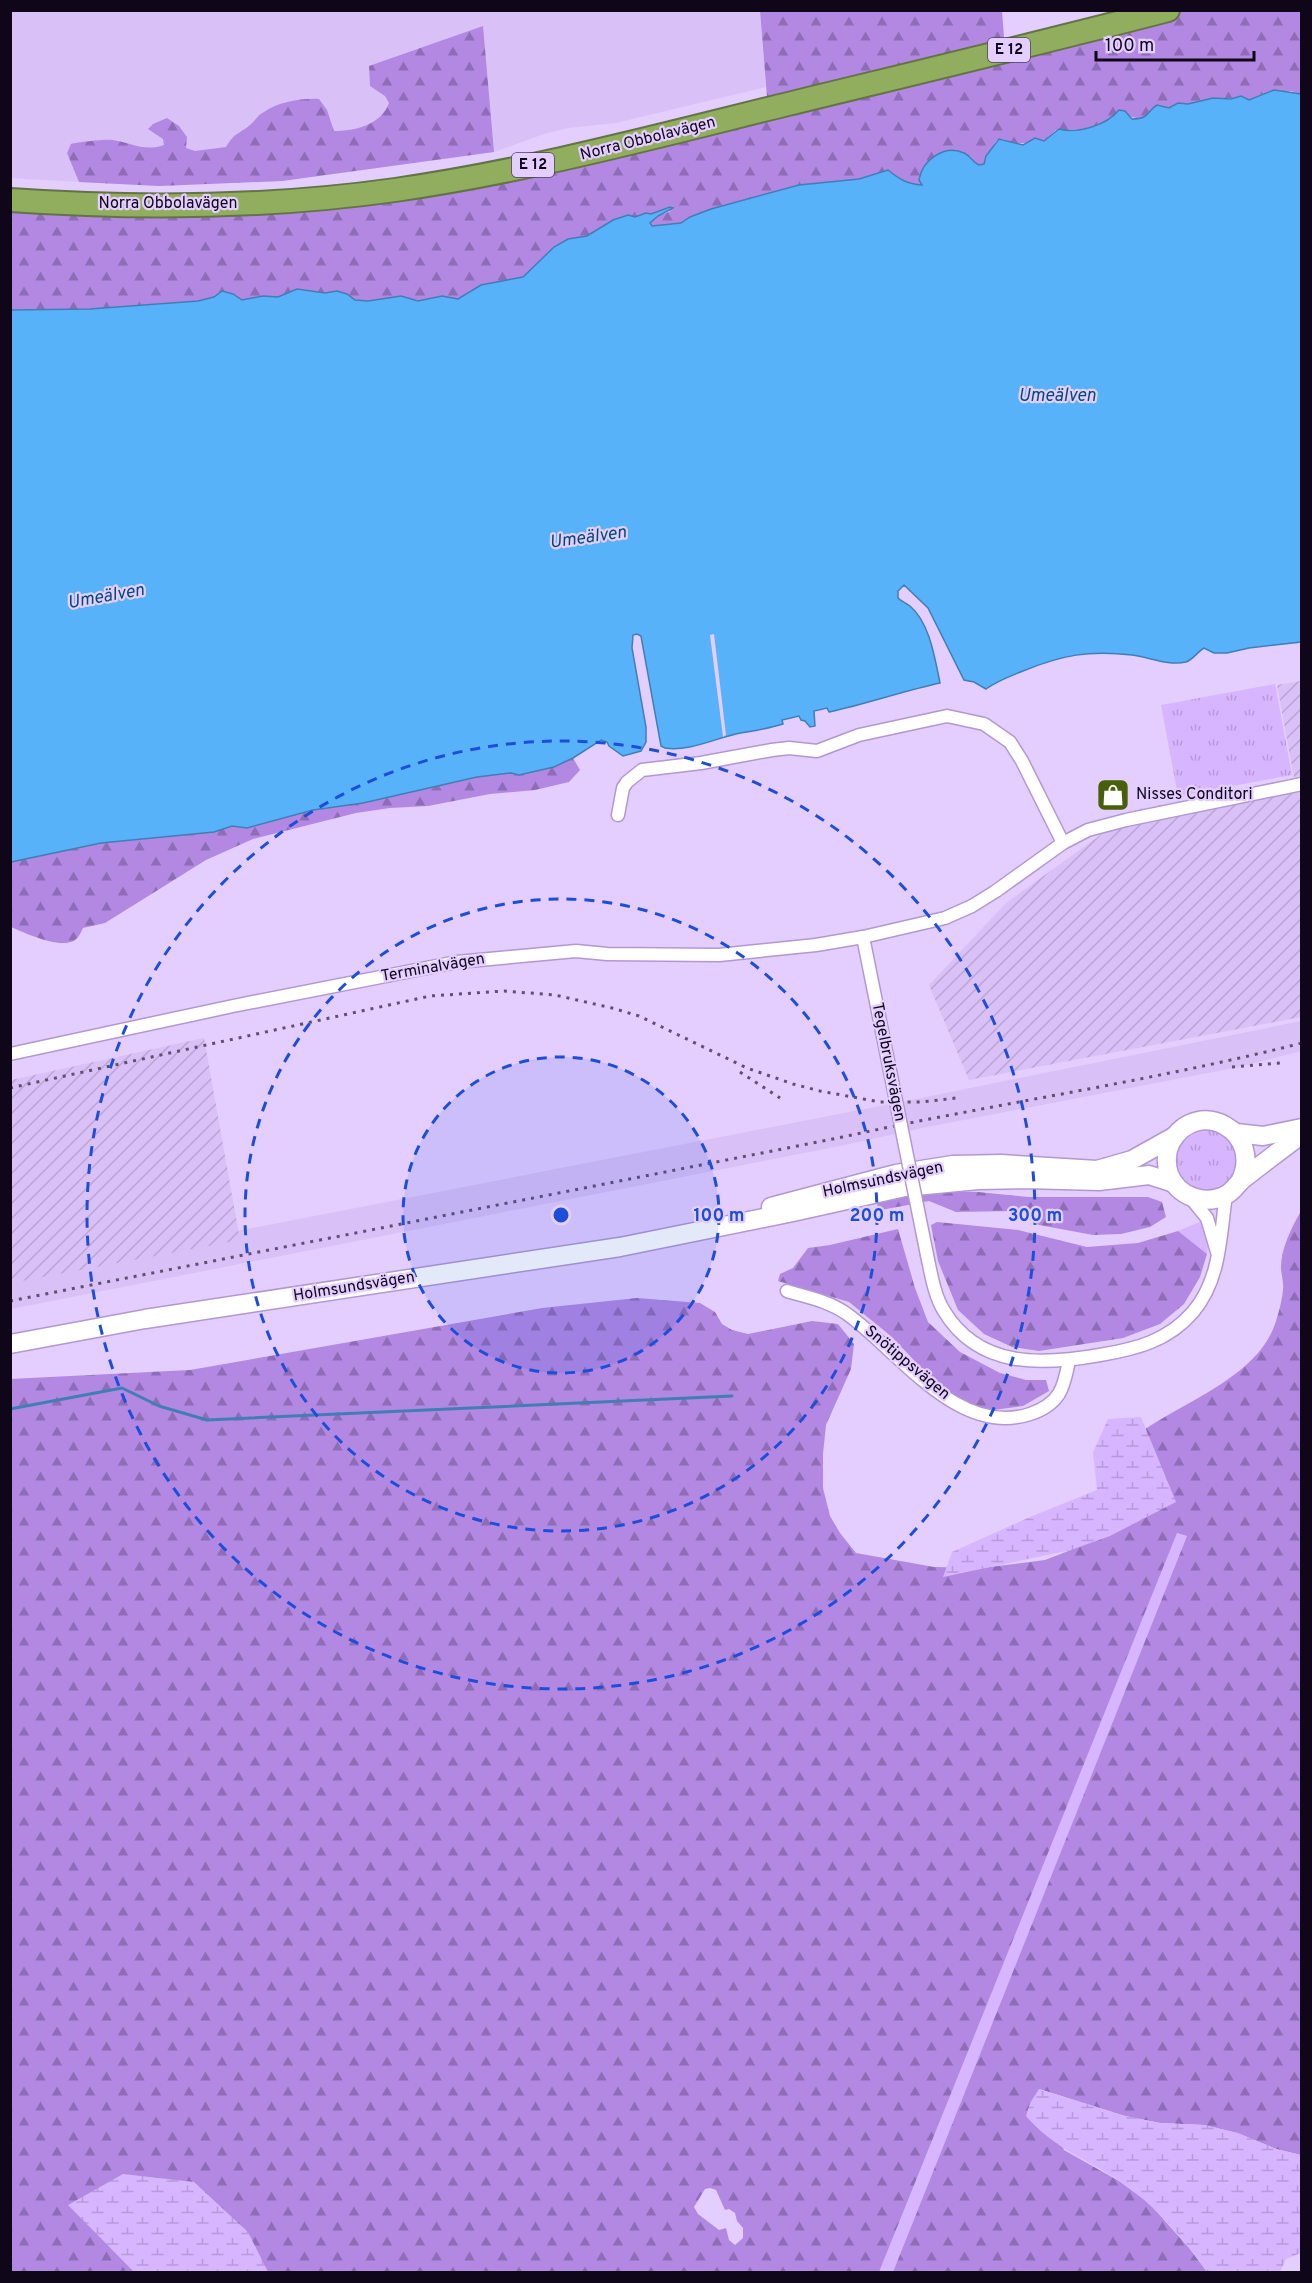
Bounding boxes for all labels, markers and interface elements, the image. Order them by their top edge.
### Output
scale bar [1096,24,1254,62]
text: 100 m [1105,35,1154,58]
road number: E 12 [988,38,1030,62]
street label: Norra Obbolavägen [578,113,718,165]
road number: E 12 [512,153,554,177]
street label: Norra Obbolavägen [99,194,237,214]
water label: Umeälven [1018,385,1096,408]
water label: Umeälven [548,521,628,555]
water label: Umeälven [66,579,146,615]
shop icon: Nisses Conditori [1095,777,1131,813]
place label: Nisses Conditori [1136,785,1252,805]
street label: Terminalvägen [380,949,486,987]
street label: Tegelbruksvägen [867,1001,909,1123]
street label: Holmsundsvägen [821,1157,945,1203]
centre of rings [551,1205,571,1225]
text: 100 m [693,1205,745,1228]
text: 200 m [849,1205,905,1228]
text: 300 m [1008,1205,1062,1228]
street label: Holmsundsvägen [292,1268,416,1306]
street label: Snötippsvägen [860,1321,954,1405]

